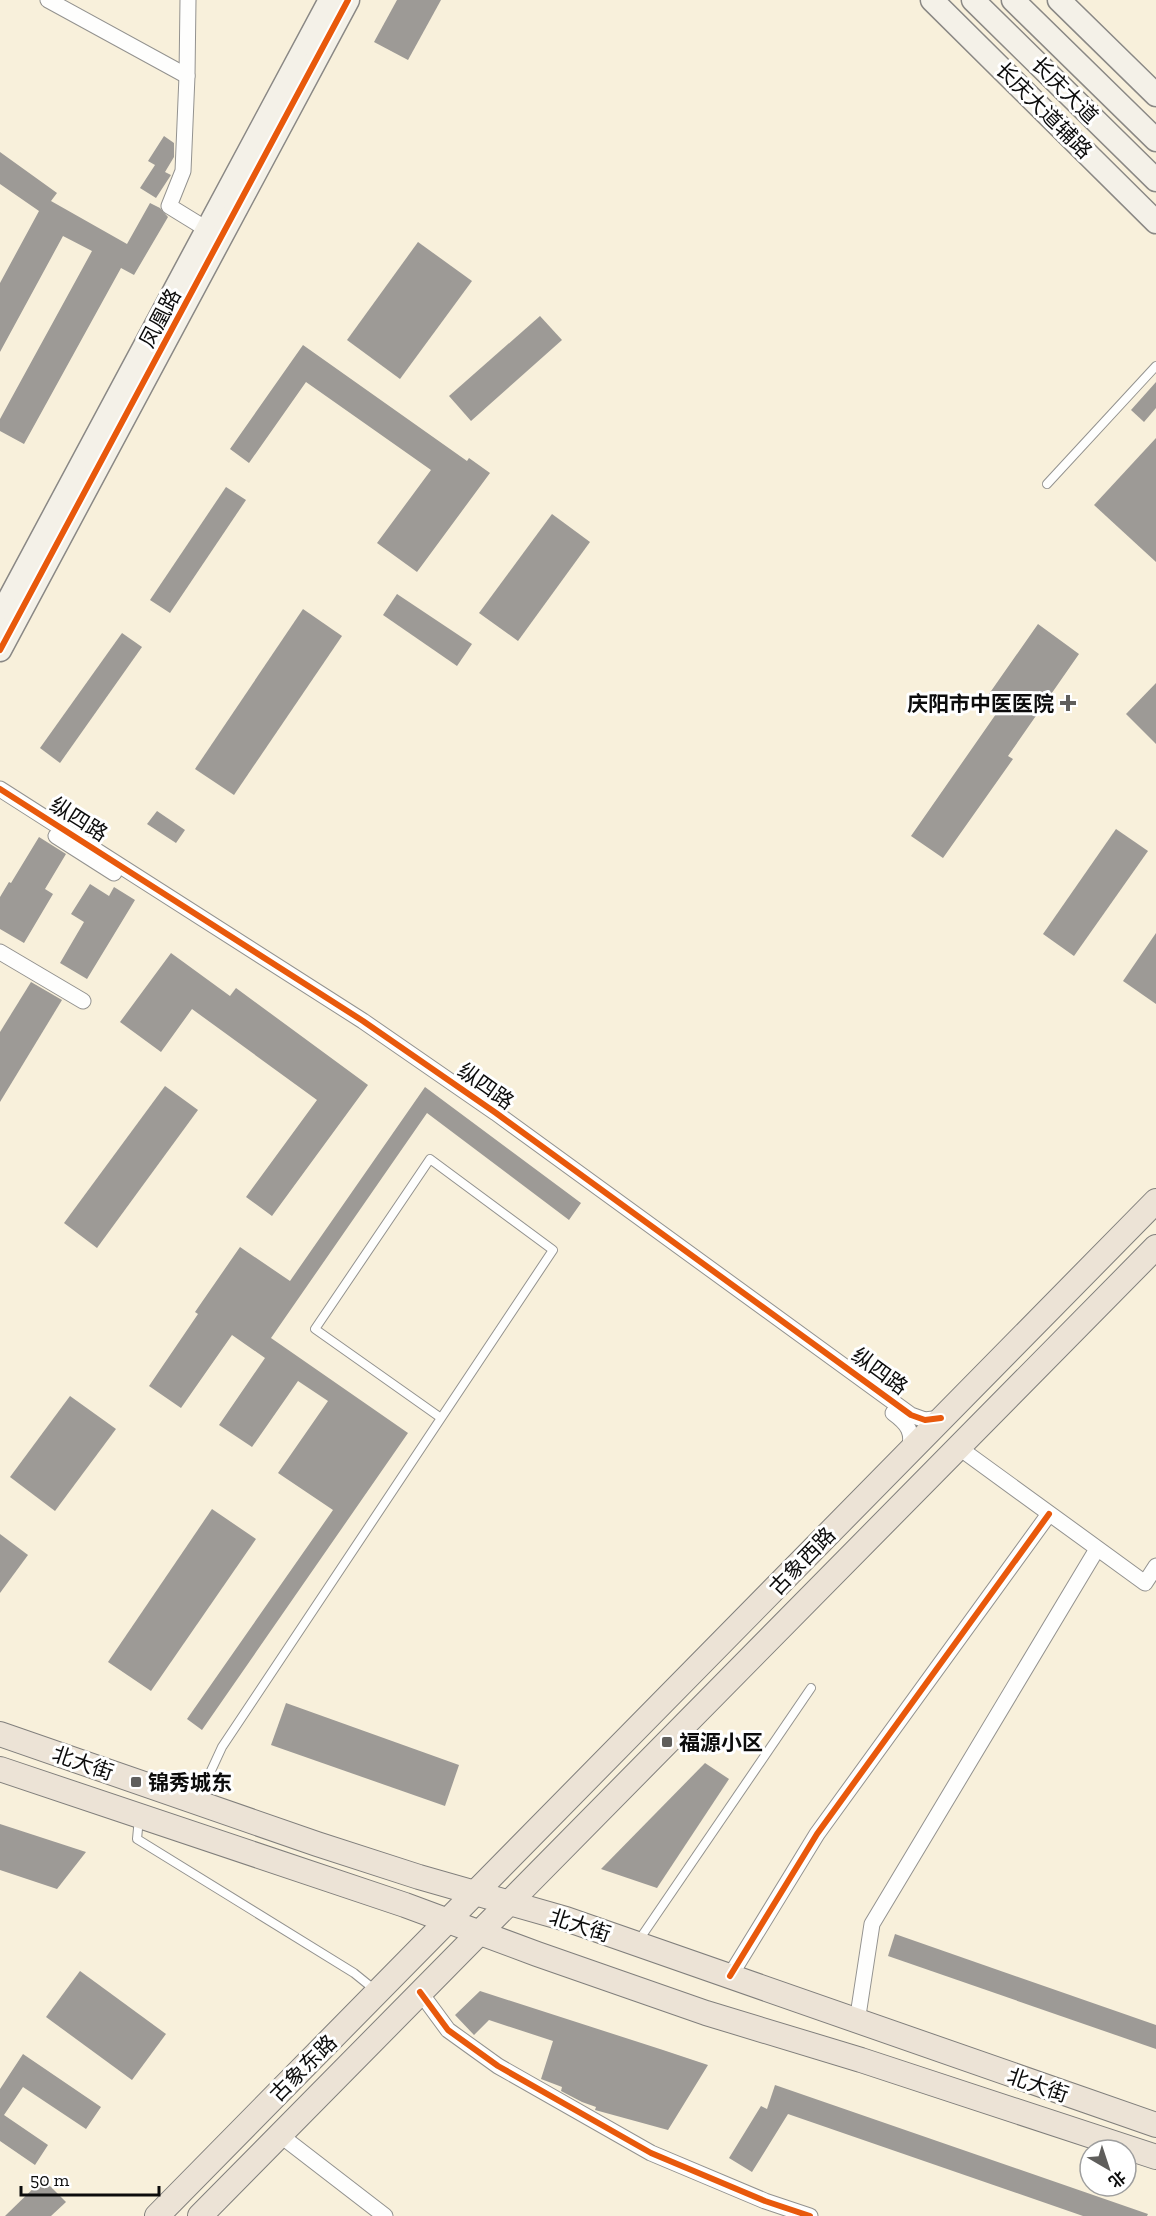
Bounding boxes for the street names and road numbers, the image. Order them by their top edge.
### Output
street label: 长庆大道 [1026,51,1104,129]
street label: 长庆大道辅路 [991,57,1097,163]
street label: 凤凰路 [134,284,186,352]
street label: 纵四路 [46,792,112,846]
street label: 纵四路 [453,1058,519,1114]
street label: 纵四路 [847,1342,913,1400]
street label: 古象西路 [764,1522,840,1600]
street label: 北大街 [49,1741,117,1785]
street label: 北大街 [546,1903,614,1947]
street label: 古象东路 [264,2029,342,2107]
street label: 北大街 [1004,2063,1072,2107]

